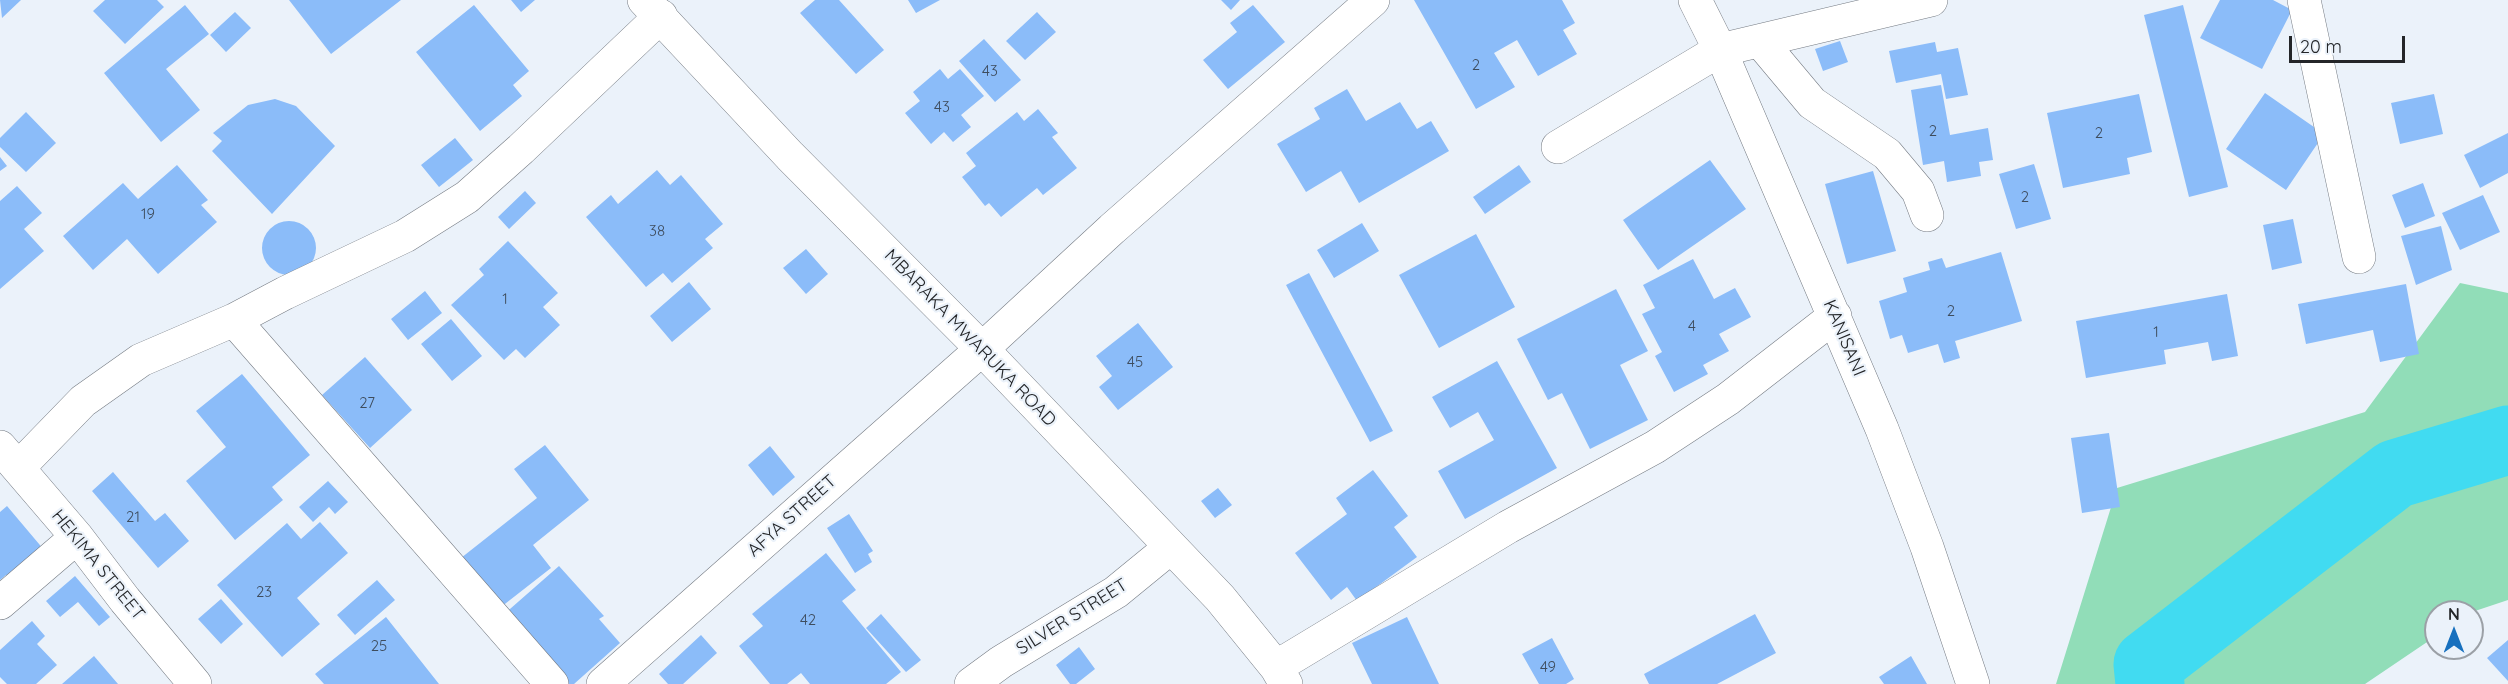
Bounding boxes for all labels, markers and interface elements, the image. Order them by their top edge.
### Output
scale bar [2292,24,2408,62]
text: 20 m [2300,35,2342,58]
house number: 2 [1472,56,1480,74]
house number: 43 [982,62,998,80]
house number: 43 [934,98,950,116]
house number: 2 [1929,122,1937,140]
house number: 2 [2095,124,2103,142]
house number: 2 [2021,188,2029,206]
house number: 19 [141,205,155,223]
house number: 38 [649,222,665,240]
street label: MBARAKA MWARUKA ROAD [880,245,1060,431]
house number: 1 [502,290,508,308]
street label: KANISANI [1818,297,1870,379]
house number: 2 [1947,302,1955,320]
house number: 4 [1688,317,1696,335]
house number: 1 [2153,323,2159,341]
house number: 45 [1127,353,1143,371]
house number: 27 [359,394,375,412]
street label: AFYA STREET [743,470,841,562]
street label: HEKIMA STREET [47,505,149,625]
house number: 21 [126,508,140,526]
street label: SILVER STREET [1012,574,1132,660]
house number: 23 [256,583,272,601]
north arrow [2424,600,2484,660]
text: N [2448,604,2460,624]
house number: 42 [800,611,816,629]
house number: 25 [371,637,387,655]
house number: 49 [1540,658,1556,676]

